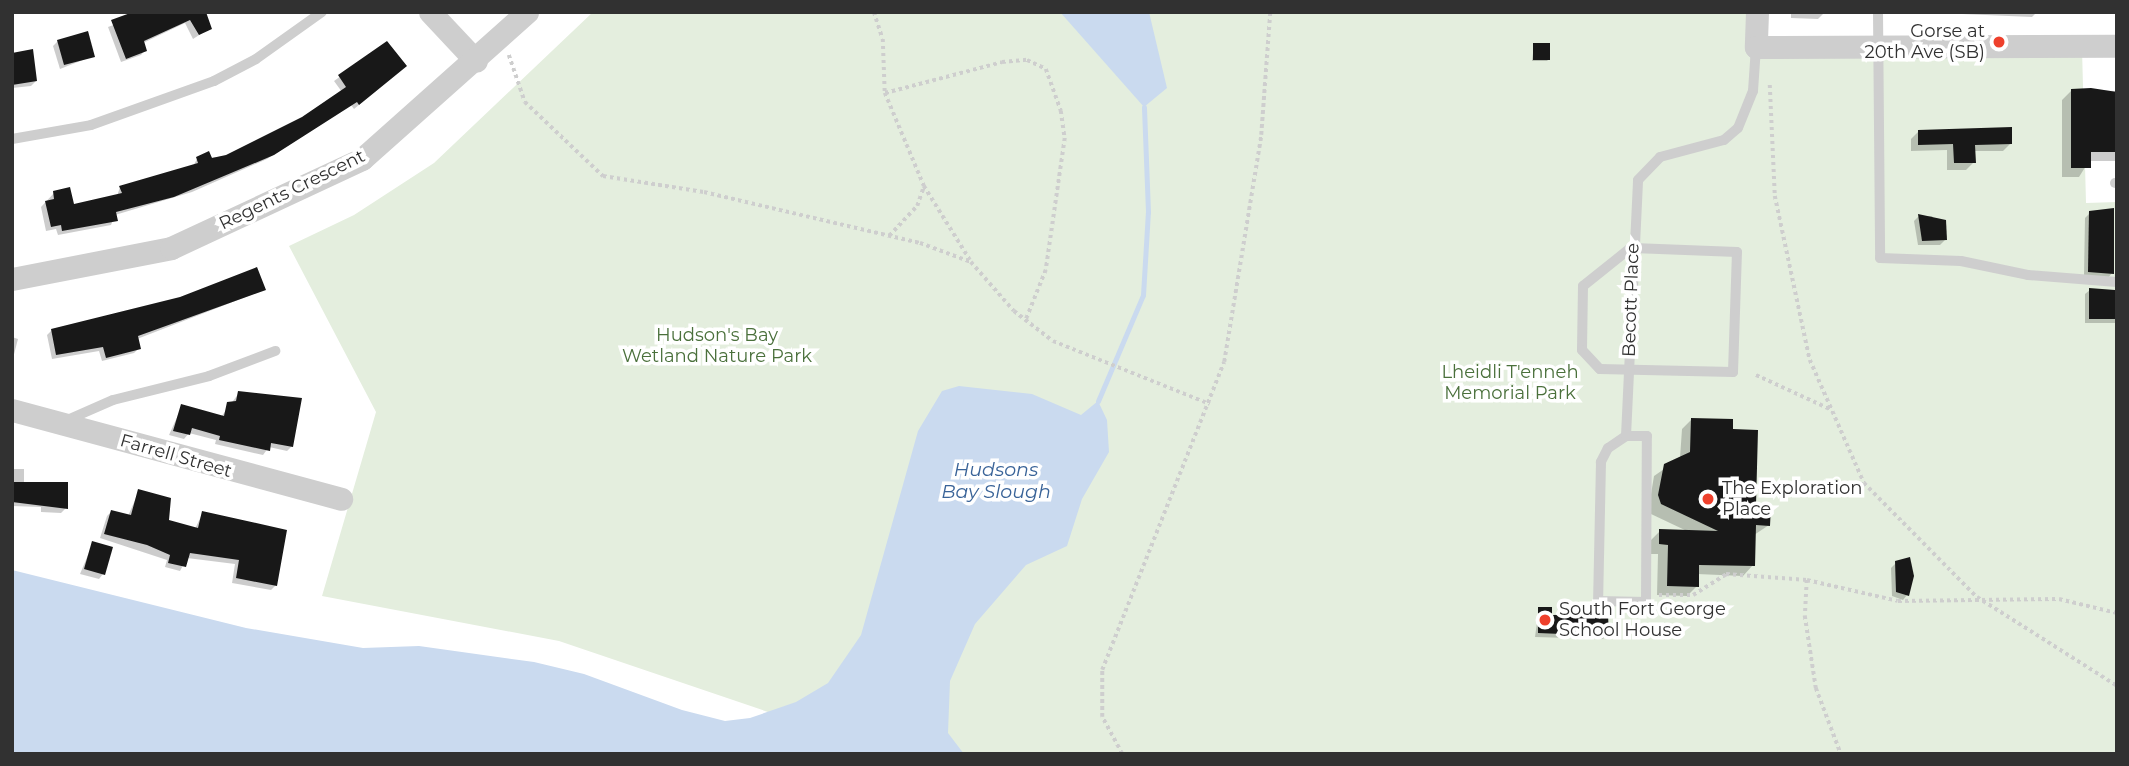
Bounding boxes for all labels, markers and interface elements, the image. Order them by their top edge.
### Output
place label: Gorse at 20th Ave (SB) [1865,21,1985,64]
marker: Gorse at 20th Ave (SB) [1991,34,2007,50]
street label: Regents Crescent [215,145,369,235]
street label: Becott Place [1618,243,1644,357]
park label: Hudson's Bay Wetland Nature Park [622,325,812,368]
park label: Lheidli T'enneh Memorial Park [1441,362,1579,404]
street label: Farrell Street [118,430,234,482]
water label: Hudsons Bay Slough [941,459,1051,503]
place label: The Exploration Place [1722,478,1863,520]
marker: The Exploration Place [1700,491,1716,507]
place label: South Fort George School House [1559,599,1726,642]
marker: South Fort George School House [1537,612,1553,628]

